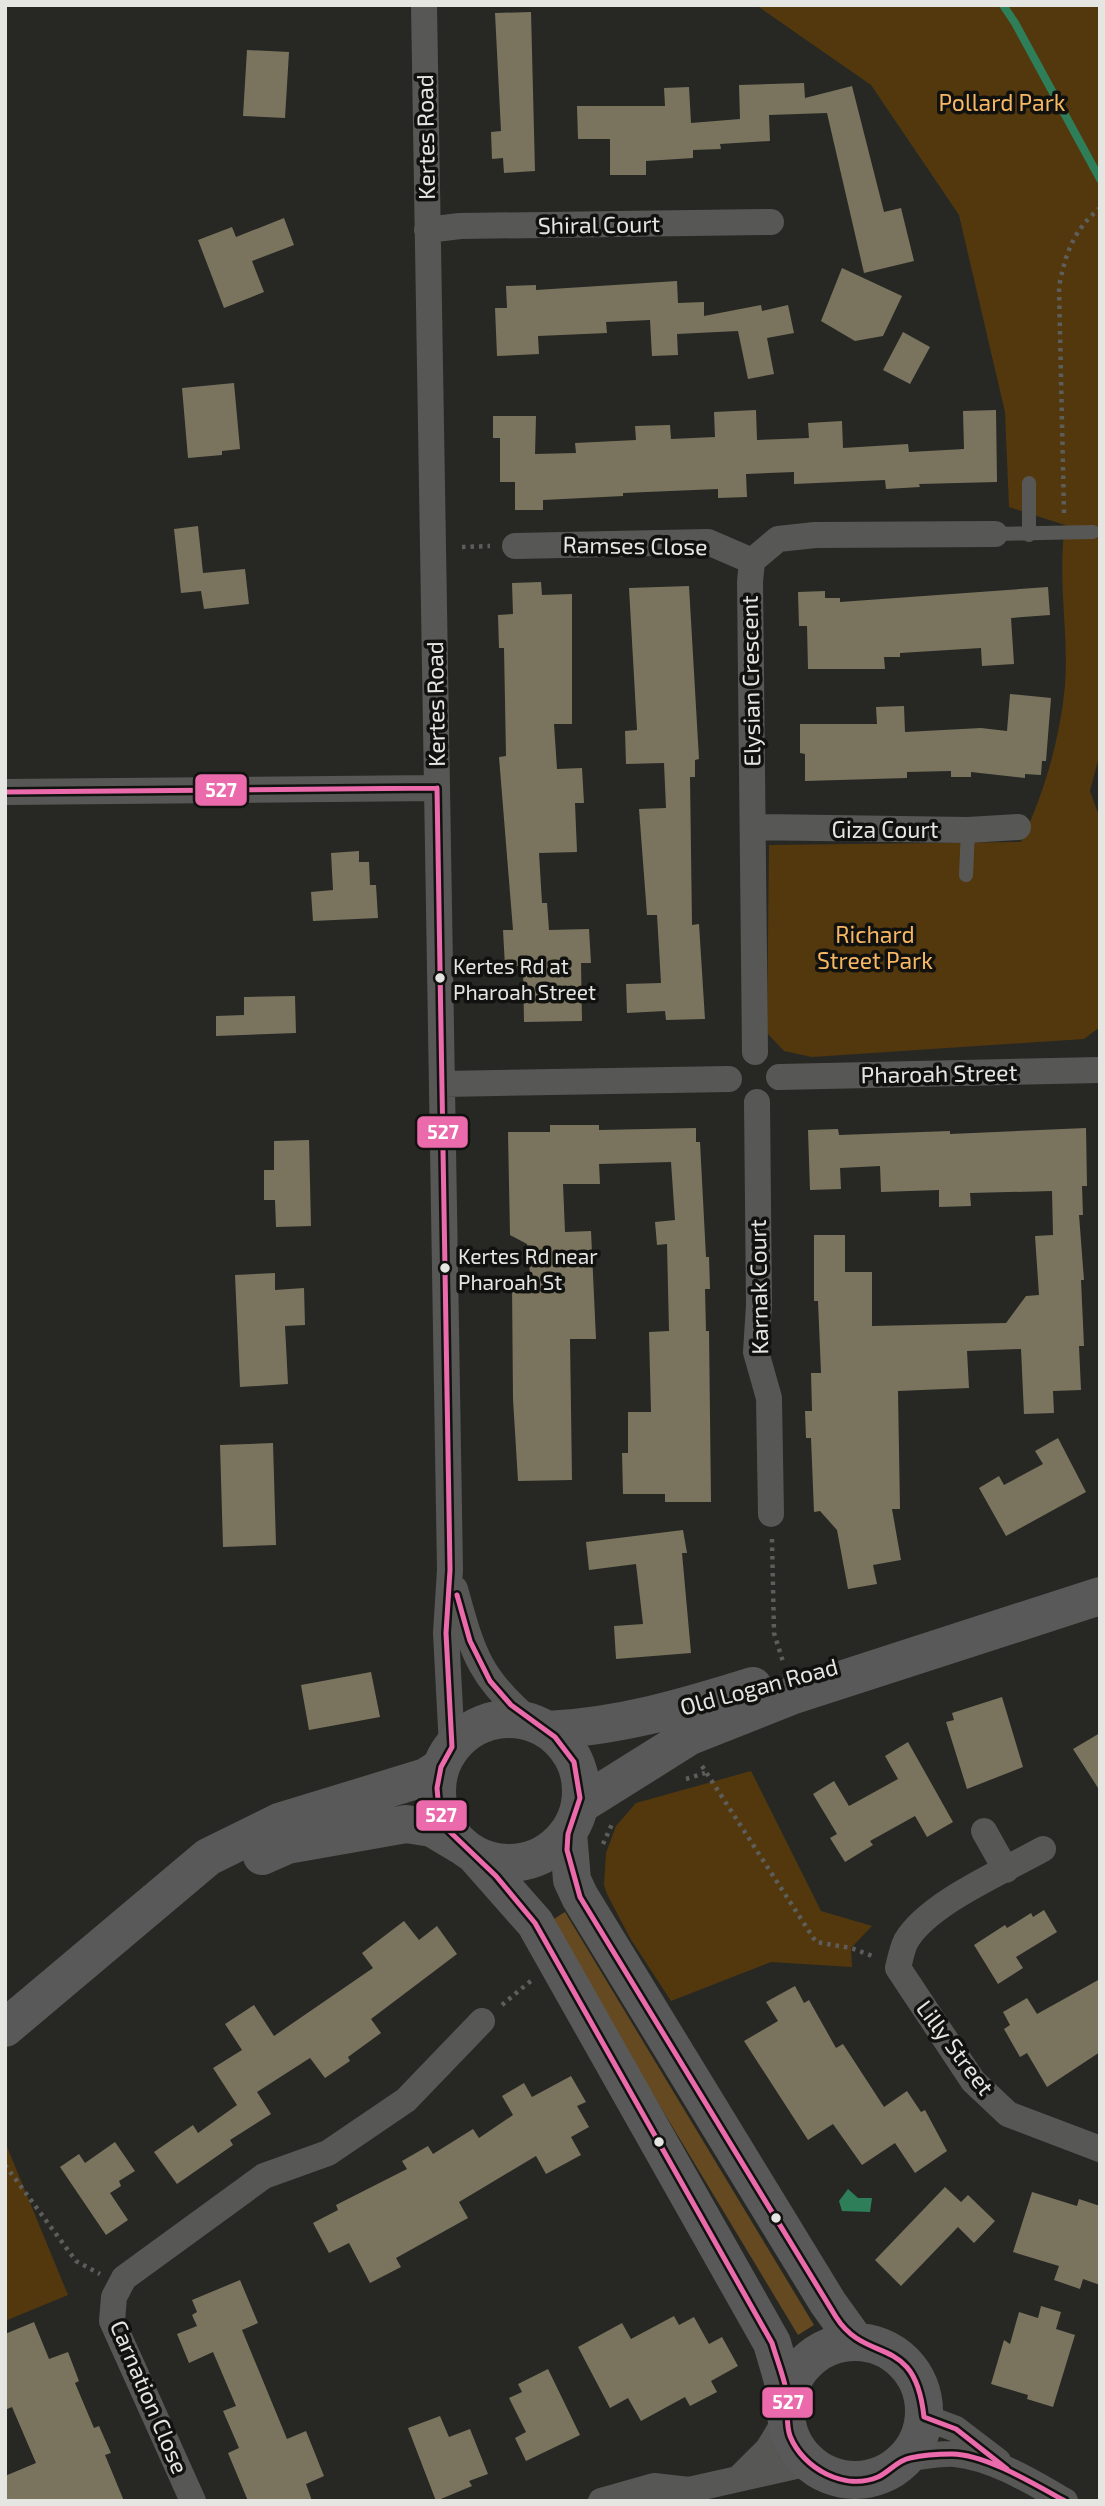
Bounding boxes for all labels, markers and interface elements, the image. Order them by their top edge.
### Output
street label: Kertes Road [410,74,440,200]
park label: Pollard Park [938,88,1066,116]
street label: Shiral Court [538,209,661,239]
street label: Ramses Close [562,530,708,560]
street label: Elysian Crescent [735,595,765,767]
street label: Kertes Road [420,641,450,767]
line badge: 527 [194,773,248,807]
text: 527 [205,778,237,801]
street label: Giza Court [832,815,939,843]
park label: Richard Street Park [817,920,933,974]
place label: Kertes Rd at Pharoah Street [453,953,596,1004]
marker: Kertes Rd at Pharoah Street [433,971,447,985]
street label: Pharoah Street [860,1058,1018,1088]
line badge: 527 [416,1115,469,1149]
text: 527 [427,1120,459,1143]
street label: Karnak Court [743,1219,773,1355]
place label: Kertes Rd near Pharoah St [458,1243,598,1294]
marker: Kertes Rd near Pharoah St [438,1261,452,1275]
street label: Old Logan Road [677,1652,841,1721]
line badge: 527 [415,1799,468,1832]
text: 527 [425,1803,457,1826]
street label: Lilly Street [911,1994,1001,2100]
unlabelled marker [652,2135,666,2149]
unlabelled marker [769,2211,783,2225]
street label: Carnation Close [105,2316,195,2478]
line badge: 527 [761,2386,814,2419]
text: 527 [772,2390,804,2413]

